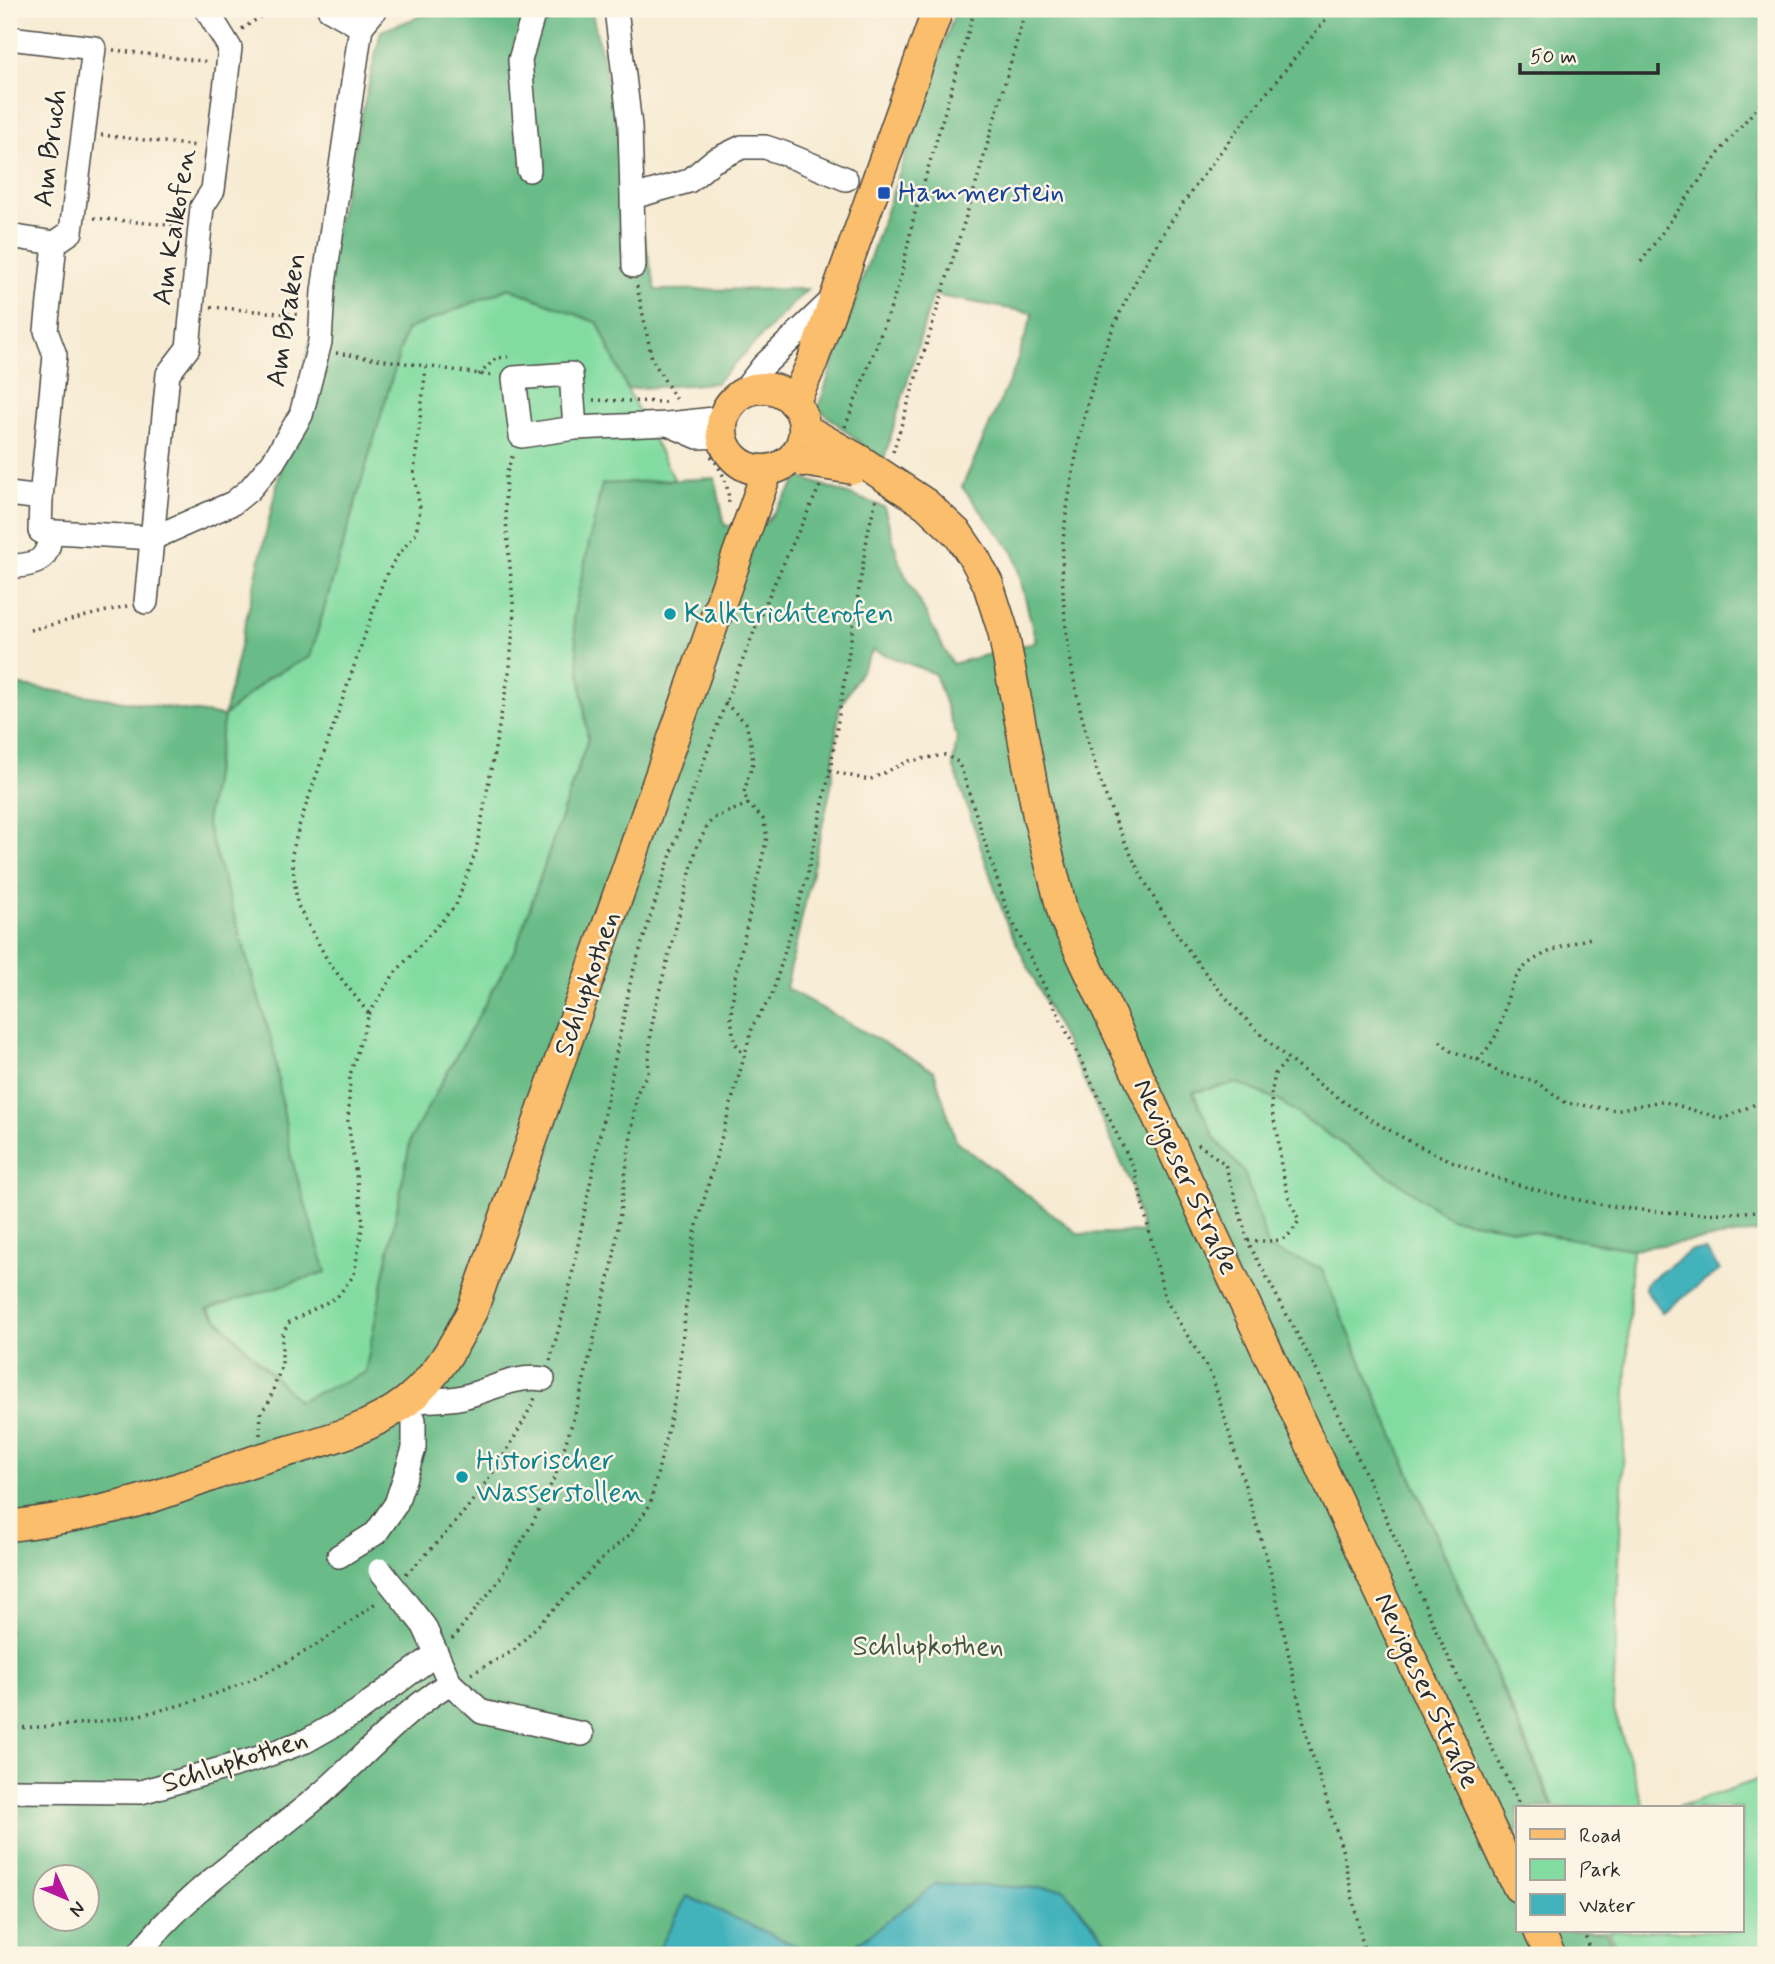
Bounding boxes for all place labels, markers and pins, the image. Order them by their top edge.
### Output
place label: Hammerstein [898,175,1064,212]
marker: Hammerstein [876,185,892,201]
place label: Kalktrichterofen [684,596,894,633]
marker: Kalktrichterofen [662,606,678,622]
place label: Historischer Wasserstollen [476,1443,643,1512]
marker: Historischer Wasserstollen [454,1469,470,1485]

